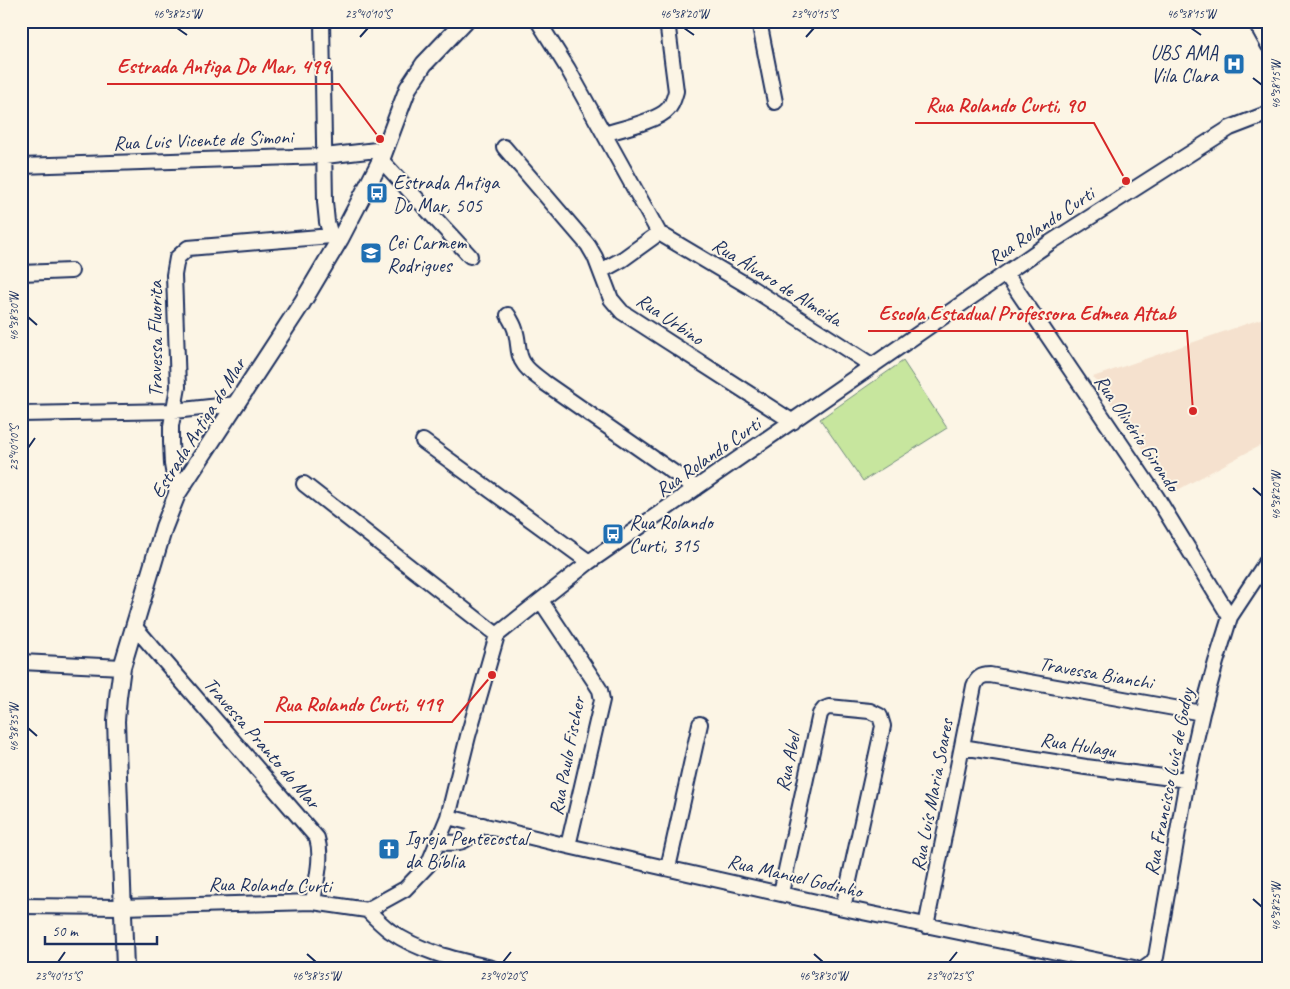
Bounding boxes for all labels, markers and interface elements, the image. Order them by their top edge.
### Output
text: 46°38'25"W [153,6,204,22]
text: 23°40'10"S [345,6,393,22]
text: 46°38'20"W [660,6,711,22]
text: 23°40'15"S [791,6,839,22]
text: 46°38'15"W [1167,6,1218,22]
place label: UBS AMA Vila Clara [1150,40,1219,88]
callout: Estrada Antiga Do Mar, 499 [107,48,339,84]
hospital icon: UBS AMA Vila Clara [1222,52,1246,76]
text: Estrada Antiga Do Mar, 499 [117,53,332,79]
text: 46°38'15"W [1268,58,1284,109]
callout: Rua Rolando Curti, 90 [915,87,1094,123]
text: Rua Rolando Curti, 90 [926,92,1087,118]
street label: Rua Luis Vicente de Simoni [113,124,295,156]
place label: Estrada Antiga Do Mar, 505 [393,170,500,218]
street label: Rua Rolando Curti [983,180,1101,271]
bus stop icon: Estrada Antiga Do Mar, 505 [365,181,389,205]
place label: Cei Carmem Rodrigues [387,230,467,278]
street label: Rua Álvaro de Almeida [707,232,848,333]
school or university icon: Cei Carmem Rodrigues [359,241,383,265]
street label: Travessa Fluorita [143,280,168,397]
street label: Rua Urbino [632,287,709,351]
text: 46°38'30"W [6,290,22,341]
callout: Escola Estadual Professora Edmea Attab [868,295,1187,331]
text: Escola Estadual Professora Edmea Attab [878,300,1177,326]
street label: Estrada Antiga do Mar [145,352,252,503]
street label: Rua Olivério Girondo [1089,370,1186,498]
street label: Rua Rolando Curti [651,410,767,502]
text: 23°40'10"S [6,423,22,471]
text: 46°38'20"W [1268,469,1284,520]
place label: Rua Rolando Curti, 315 [629,510,714,558]
bus stop icon: Rua Rolando Curti, 315 [601,522,625,546]
street label: Travessa Bianchi [1037,651,1157,696]
street label: Travessa Pranto do Mar [198,672,327,815]
street label: Rua Francisco Luís de Godoy [1139,684,1200,878]
callout: Rua Rolando Curti, 419 [264,686,452,722]
text: Rua Rolando Curti, 419 [274,691,445,717]
street label: Rua Paulo Fischer [543,693,591,817]
text: 46°38'35"W [6,701,22,752]
street label: Rua Luís Maria Soares [905,715,959,873]
street label: Rua Abel [770,727,807,793]
street label: Rua Hulagu [1039,727,1119,764]
place label: Igreja Pentecostal da Bíblia [405,826,532,874]
church icon: Igreja Pentecostal da Bíblia [377,837,401,861]
street label: Rua Manuel Godinho [725,848,867,904]
street label: Rua Rolando Curti [208,871,334,899]
text: 46°38'25"W [1268,880,1284,931]
scale bar [45,914,158,946]
text: 50 m [52,922,79,941]
text: 23°40'15"S [35,968,83,984]
text: 46°38'35"W [292,968,343,984]
text: 23°40'20"S [480,968,528,984]
text: 46°38'30"W [799,968,850,984]
text: 23°40'25"S [926,968,974,984]

